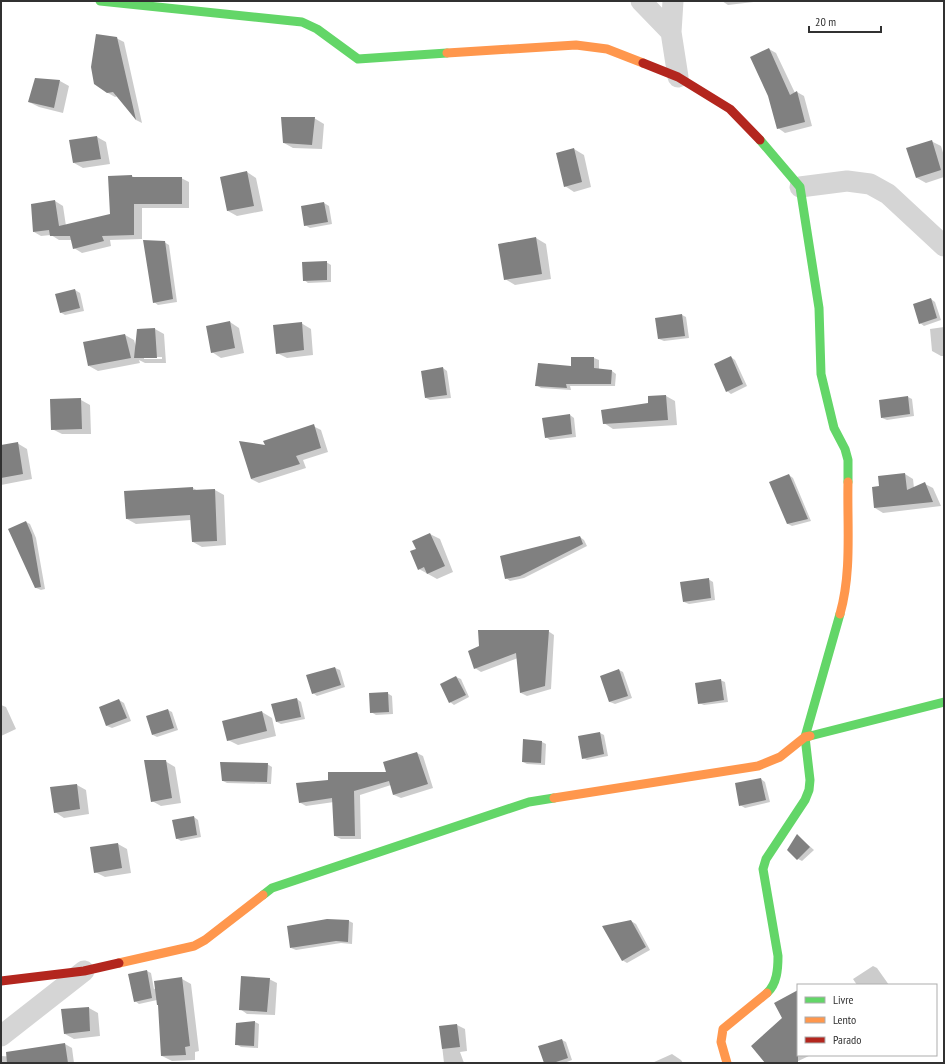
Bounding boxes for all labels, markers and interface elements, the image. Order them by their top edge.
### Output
scale bar [809,8,881,34]
text: 20 m [815,14,836,29]
legend [797,984,937,1056]
text: Livre [833,992,854,1007]
text: Lento [833,1012,856,1027]
text: Parado [833,1032,861,1047]

